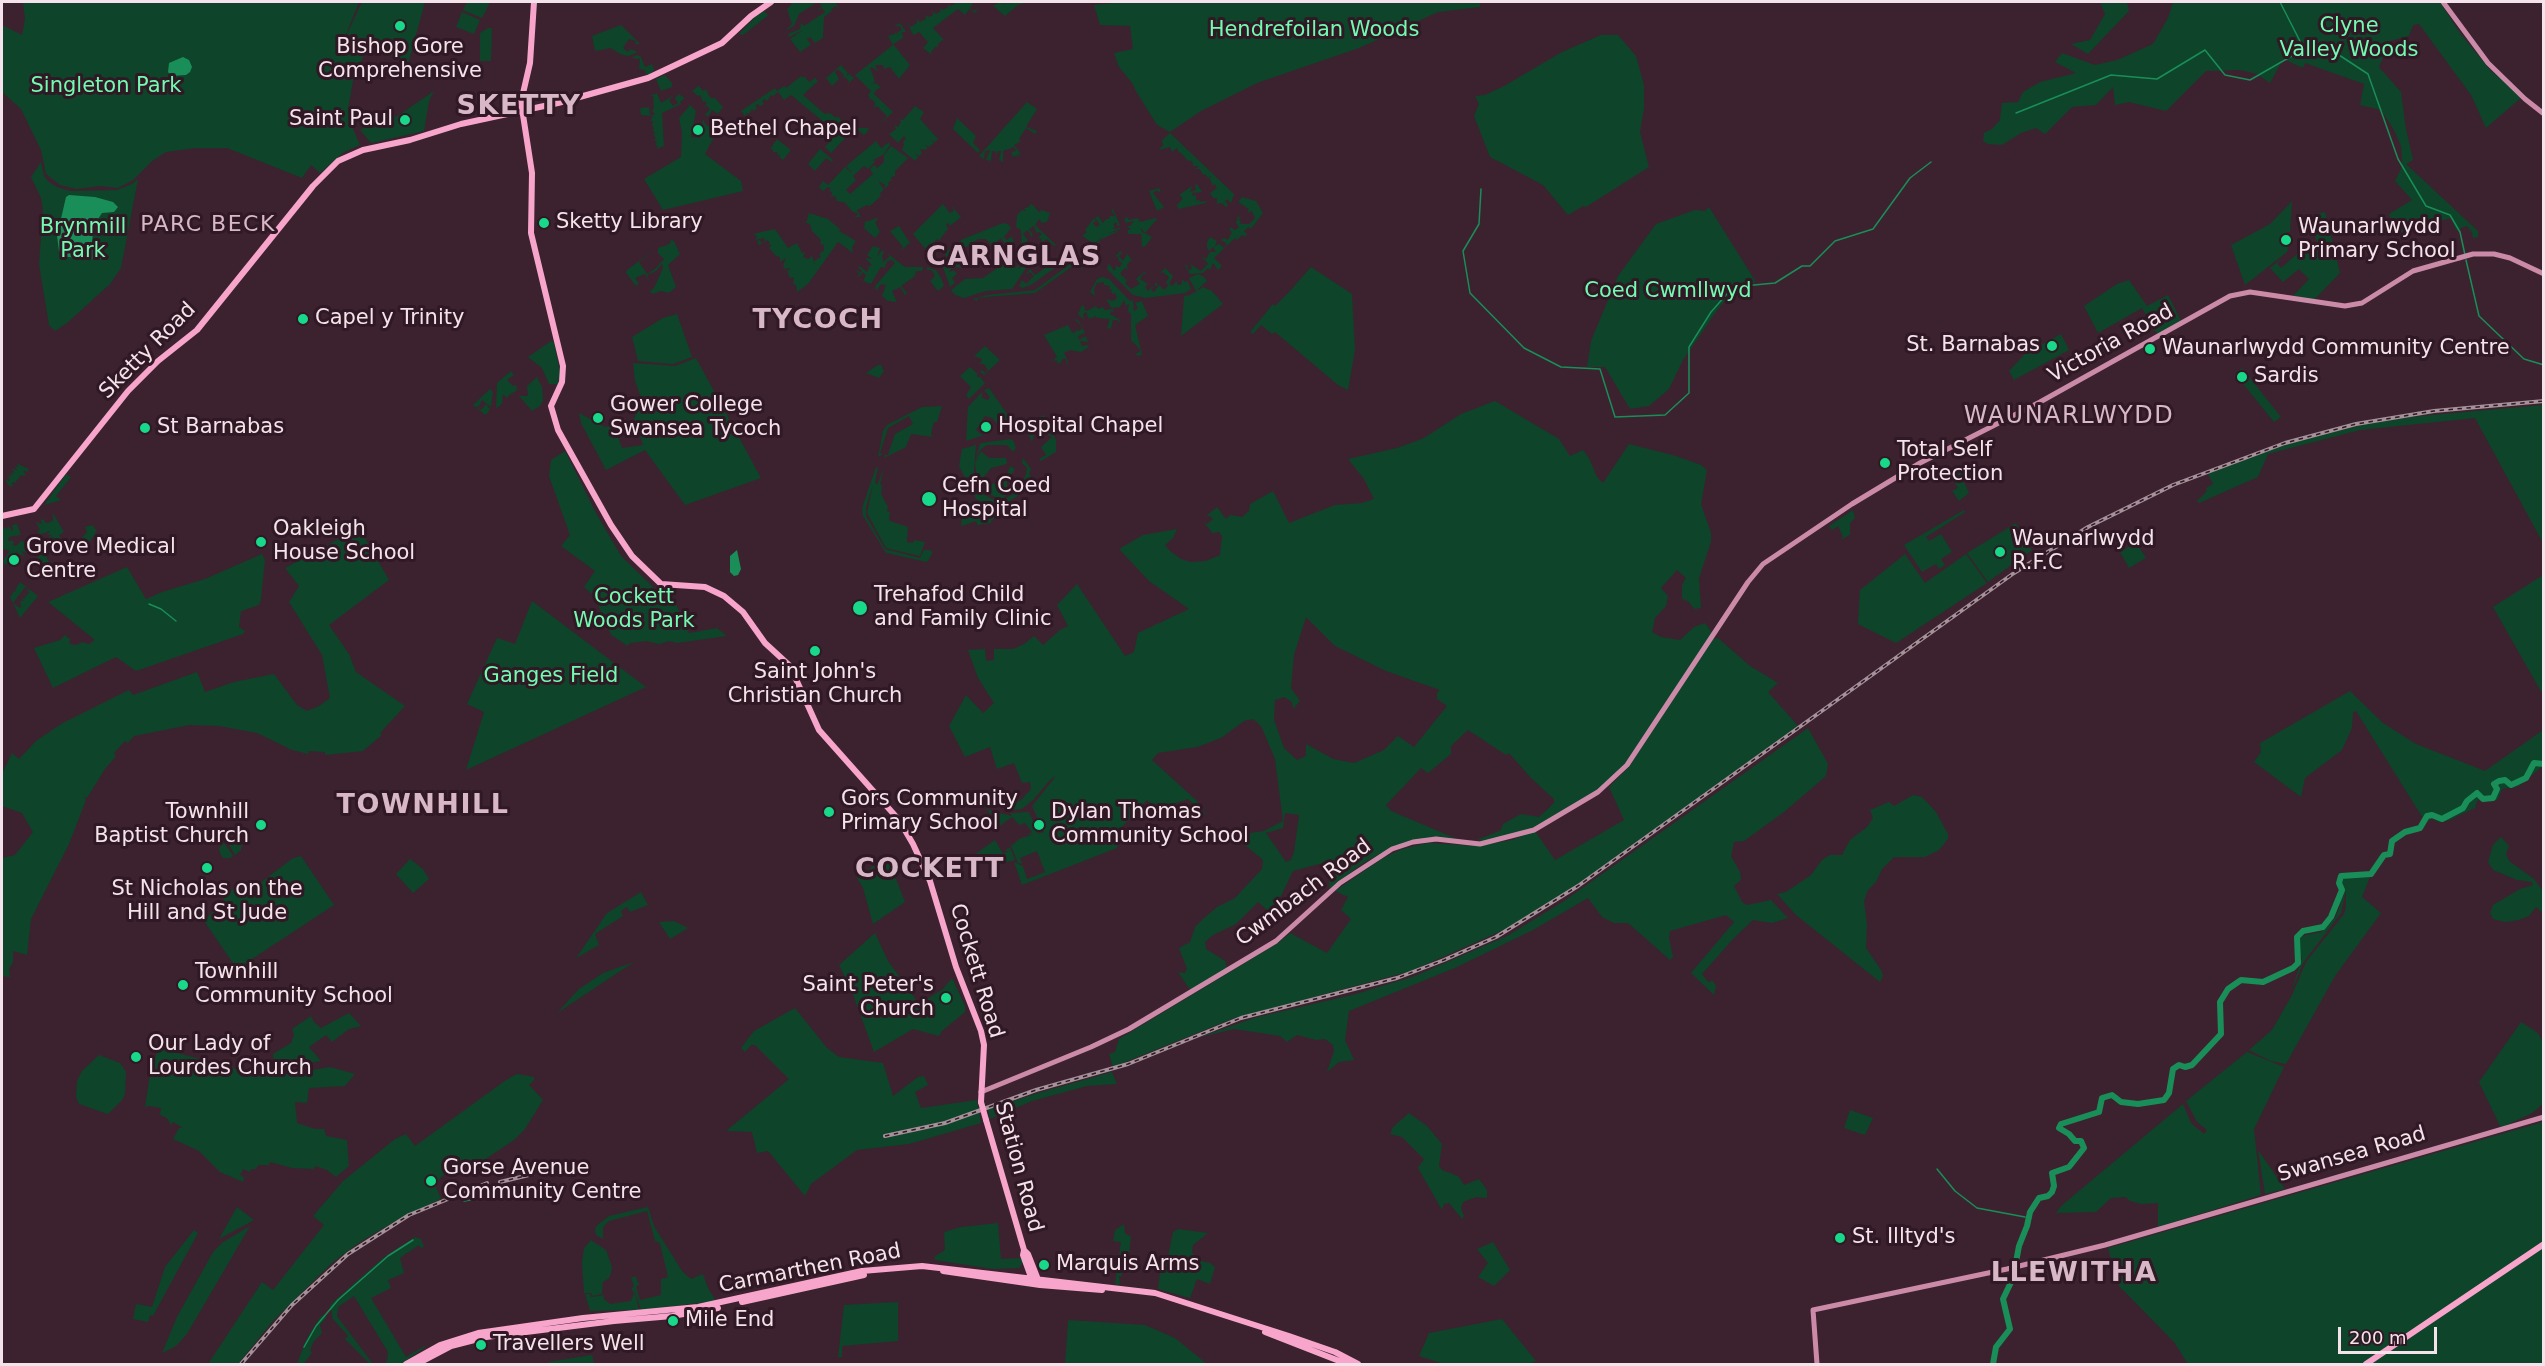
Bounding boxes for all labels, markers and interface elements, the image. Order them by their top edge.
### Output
park label: Clyne Valley Woods [2280,14,2418,64]
park label: Hendrefoilan Woods [1209,18,1419,44]
marker: Bishop Gore Comprehensive [393,19,407,33]
place label: Bishop Gore Comprehensive [318,35,482,85]
park label: Singleton Park [30,74,182,100]
district label: SKETTY [457,91,581,123]
place label: Saint Paul [289,107,393,133]
marker: Saint Paul [398,113,412,127]
place label: Bethel Chapel [710,117,857,143]
marker: Bethel Chapel [691,123,705,137]
place label: Sketty Library [556,210,703,236]
district label: PARC BECK [140,212,276,238]
park label: Brynmill Park [40,215,126,265]
place label: Waunarlwydd Primary School [2298,215,2456,265]
marker: Sketty Library [537,216,551,230]
marker: Waunarlwydd Primary School [2279,233,2293,247]
district label: CARNGLAS [926,242,1102,274]
park label: Coed Cwmllwyd [1584,279,1752,305]
street label: Sketty Road [95,298,201,404]
street label: Victoria Road [2044,299,2178,389]
district label: TYCOCH [752,305,884,337]
place label: Capel y Trinity [315,306,464,332]
marker: Capel y Trinity [296,312,310,326]
place label: St. Barnabas [1906,333,2040,359]
place label: Waunarlwydd Community Centre [2162,336,2510,362]
marker: St. Barnabas [2045,339,2059,353]
marker: Waunarlwydd Community Centre [2143,342,2157,356]
place label: Sardis [2254,364,2319,390]
marker: Sardis [2235,370,2249,384]
place label: Gower College Swansea Tycoch [610,393,781,443]
district label: WAUNARLWYDD [1964,403,2174,431]
marker: Gower College Swansea Tycoch [591,411,605,425]
place label: Hospital Chapel [998,414,1163,440]
place label: St Barnabas [157,415,284,441]
marker: Hospital Chapel [979,420,993,434]
marker: St Barnabas [138,421,152,435]
place label: Total Self Protection [1897,438,2003,488]
marker: Total Self Protection [1878,456,1892,470]
place label: Cefn Coed Hospital [942,474,1051,524]
marker: Cefn Coed Hospital [920,490,938,508]
place label: Oakleigh House School [273,517,415,567]
place label: Waunarlwydd R.F.C [2012,527,2155,577]
place label: Grove Medical Centre [26,535,176,585]
marker: Oakleigh House School [254,535,268,549]
marker: Waunarlwydd R.F.C [1993,545,2007,559]
marker: Grove Medical Centre [7,553,21,567]
place label: Trehafod Child and Family Clinic [874,583,1051,633]
park label: Cockett Woods Park [573,585,695,635]
marker: Trehafod Child and Family Clinic [851,599,869,617]
marker: Saint John's Christian Church [808,644,822,658]
place label: Saint John's Christian Church [728,660,902,710]
park label: Ganges Field [484,664,618,690]
place label: Gors Community Primary School [841,787,1018,837]
district label: TOWNHILL [337,790,509,822]
place label: Townhill Baptist Church [94,800,249,850]
place label: Dylan Thomas Community School [1051,800,1249,850]
marker: Gors Community Primary School [822,805,836,819]
marker: Townhill Baptist Church [254,818,268,832]
marker: Dylan Thomas Community School [1032,818,1046,832]
street label: Cwmbach Road [1231,834,1377,952]
district label: COCKETT [855,854,1005,886]
marker: St Nicholas on the Hill and St Jude [200,861,214,875]
place label: St Nicholas on the Hill and St Jude [111,877,303,927]
street label: Cockett Road [944,901,1008,1041]
place label: Townhill Community School [195,960,393,1010]
place label: Saint Peter's Church [802,973,934,1023]
marker: Townhill Community School [176,978,190,992]
marker: Saint Peter's Church [939,991,953,1005]
place label: Our Lady of Lourdes Church [148,1032,312,1082]
marker: Our Lady of Lourdes Church [129,1050,143,1064]
street label: Station Road [988,1099,1048,1235]
street label: Swansea Road [2275,1122,2429,1188]
place label: Gorse Avenue Community Centre [443,1156,641,1206]
marker: Gorse Avenue Community Centre [424,1174,438,1188]
place label: St. Illtyd's [1852,1225,1955,1251]
marker: St. Illtyd's [1833,1231,1847,1245]
street label: Carmarthen Road [717,1239,903,1299]
place label: Marquis Arms [1056,1252,1199,1278]
marker: Marquis Arms [1037,1258,1051,1272]
district label: LLEWITHA [1991,1258,2157,1290]
place label: Mile End [685,1308,774,1334]
marker: Mile End [666,1314,680,1328]
scale bar [2341,1315,2440,1353]
text: 200 m [2349,1327,2407,1348]
place label: Travellers Well [493,1332,645,1358]
marker: Travellers Well [474,1338,488,1352]

